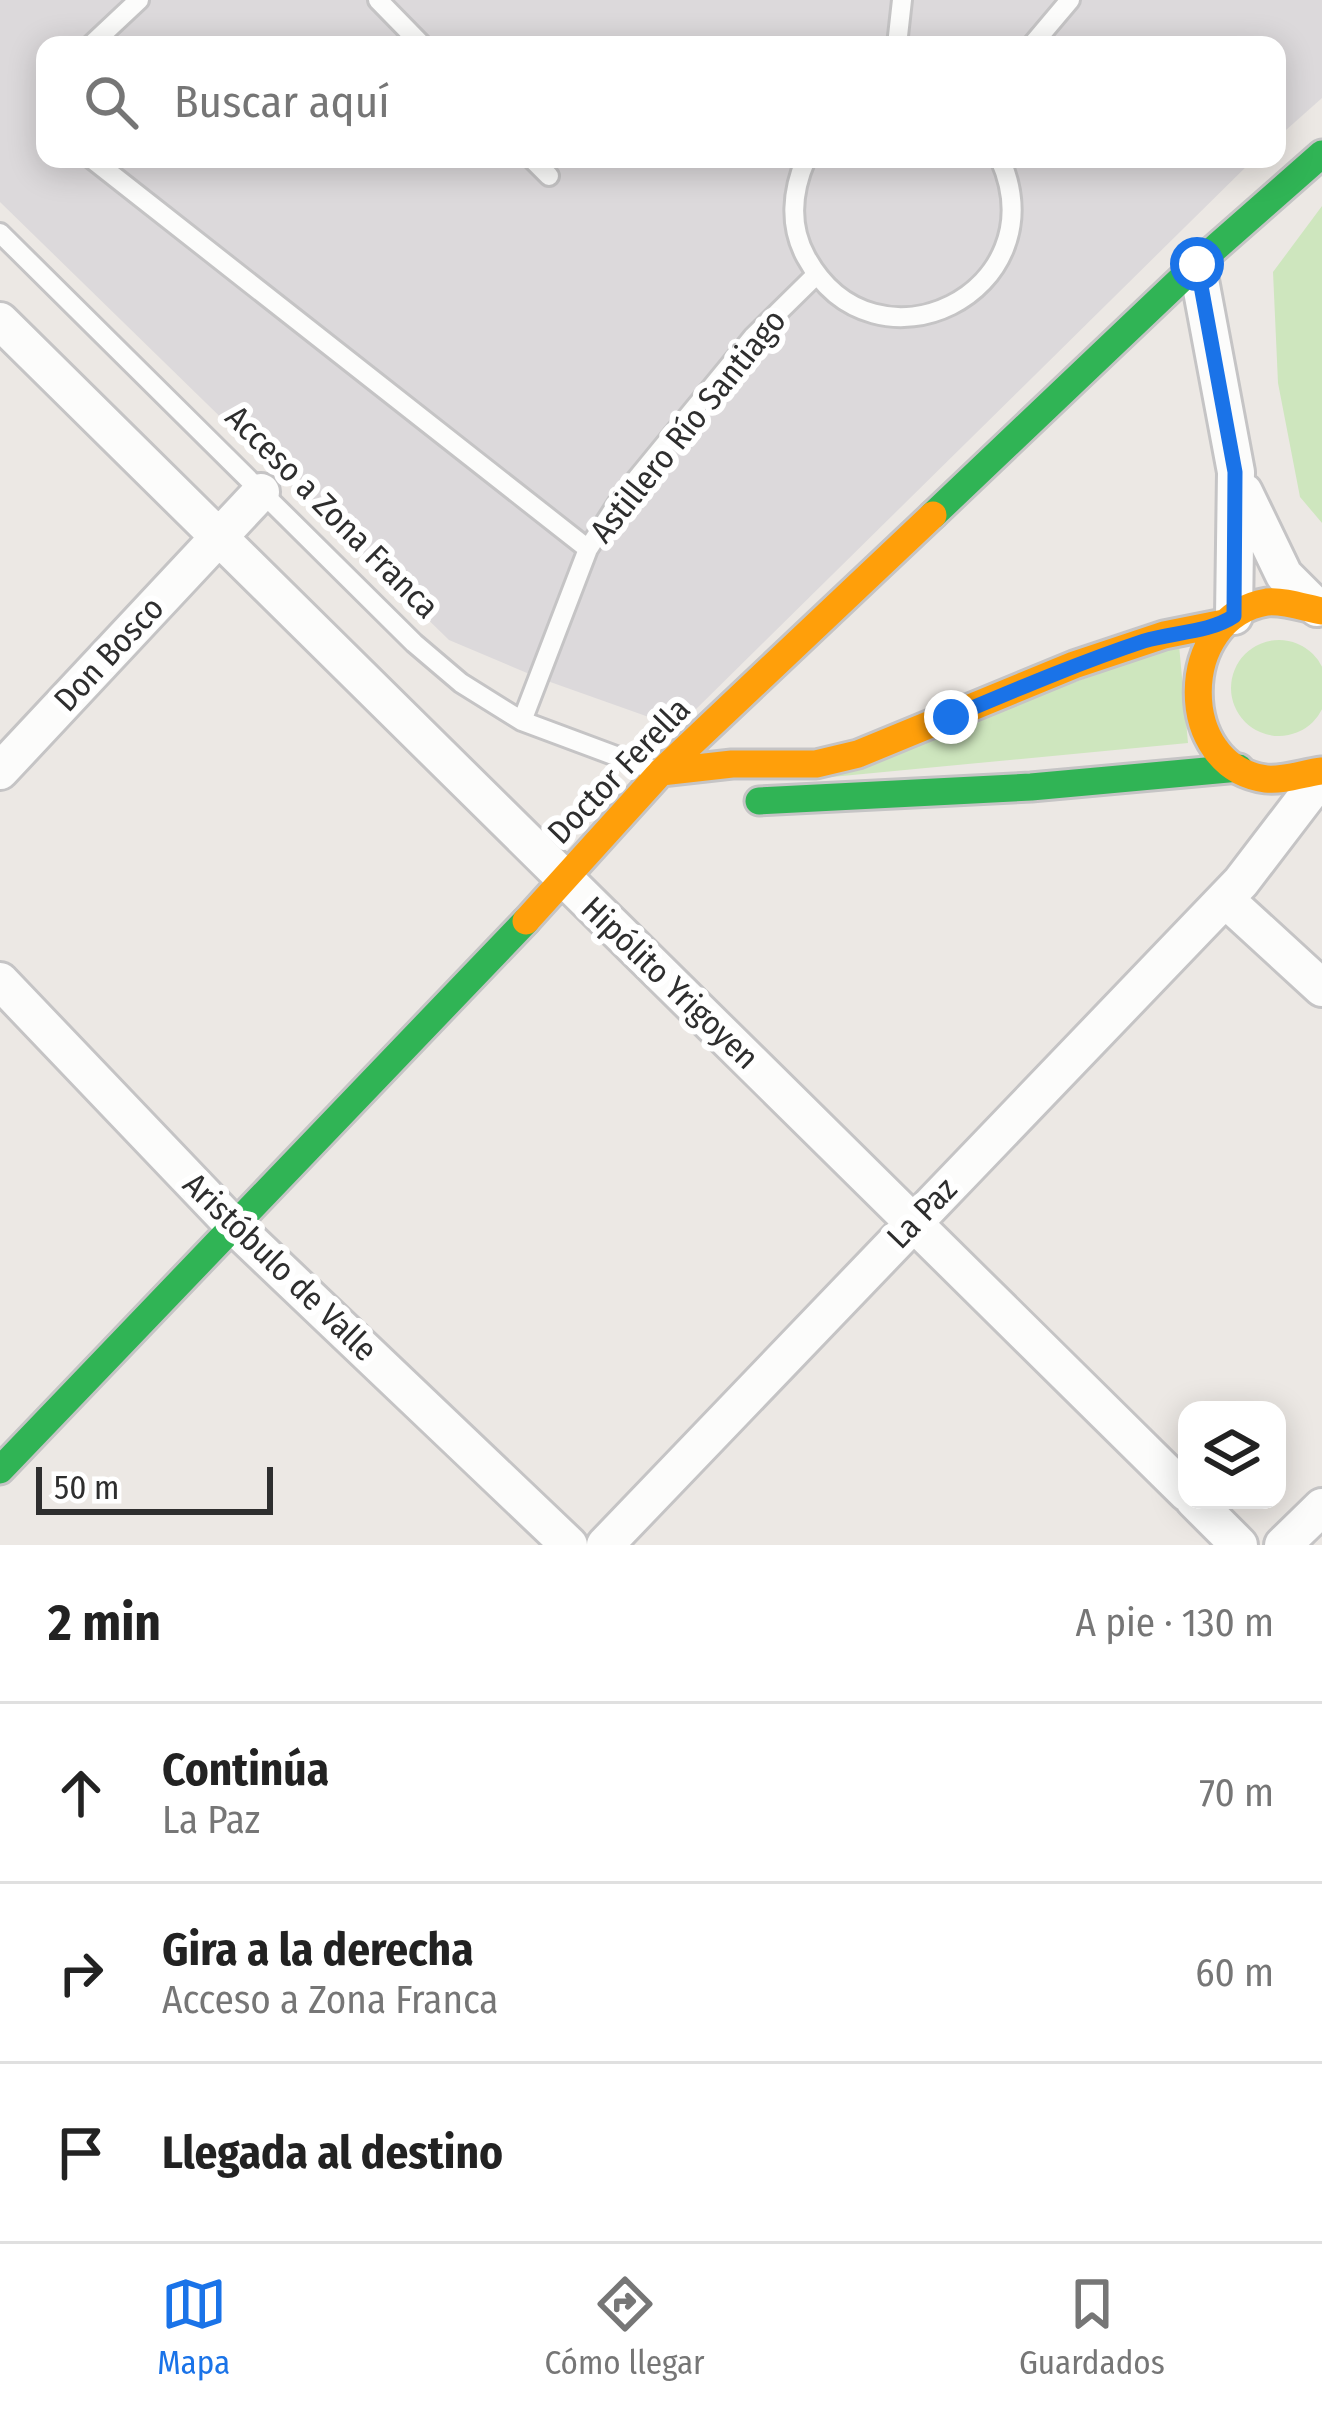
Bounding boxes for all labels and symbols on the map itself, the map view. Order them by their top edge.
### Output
route start [1170,237,1224,291]
street label: Astillero Río Santiago [582,301,794,551]
street label: Acceso a Zona Franca [217,397,447,627]
street label: Don Bosco [46,588,172,720]
street label: Doctor Ferella [539,690,699,852]
route end [924,690,978,744]
street label: Hipólito Yrigoyen [573,888,767,1078]
street label: Aristóbulo de Valle [175,1164,385,1370]
street label: La Paz [879,1169,965,1257]
scale bar [36,1461,273,1514]

